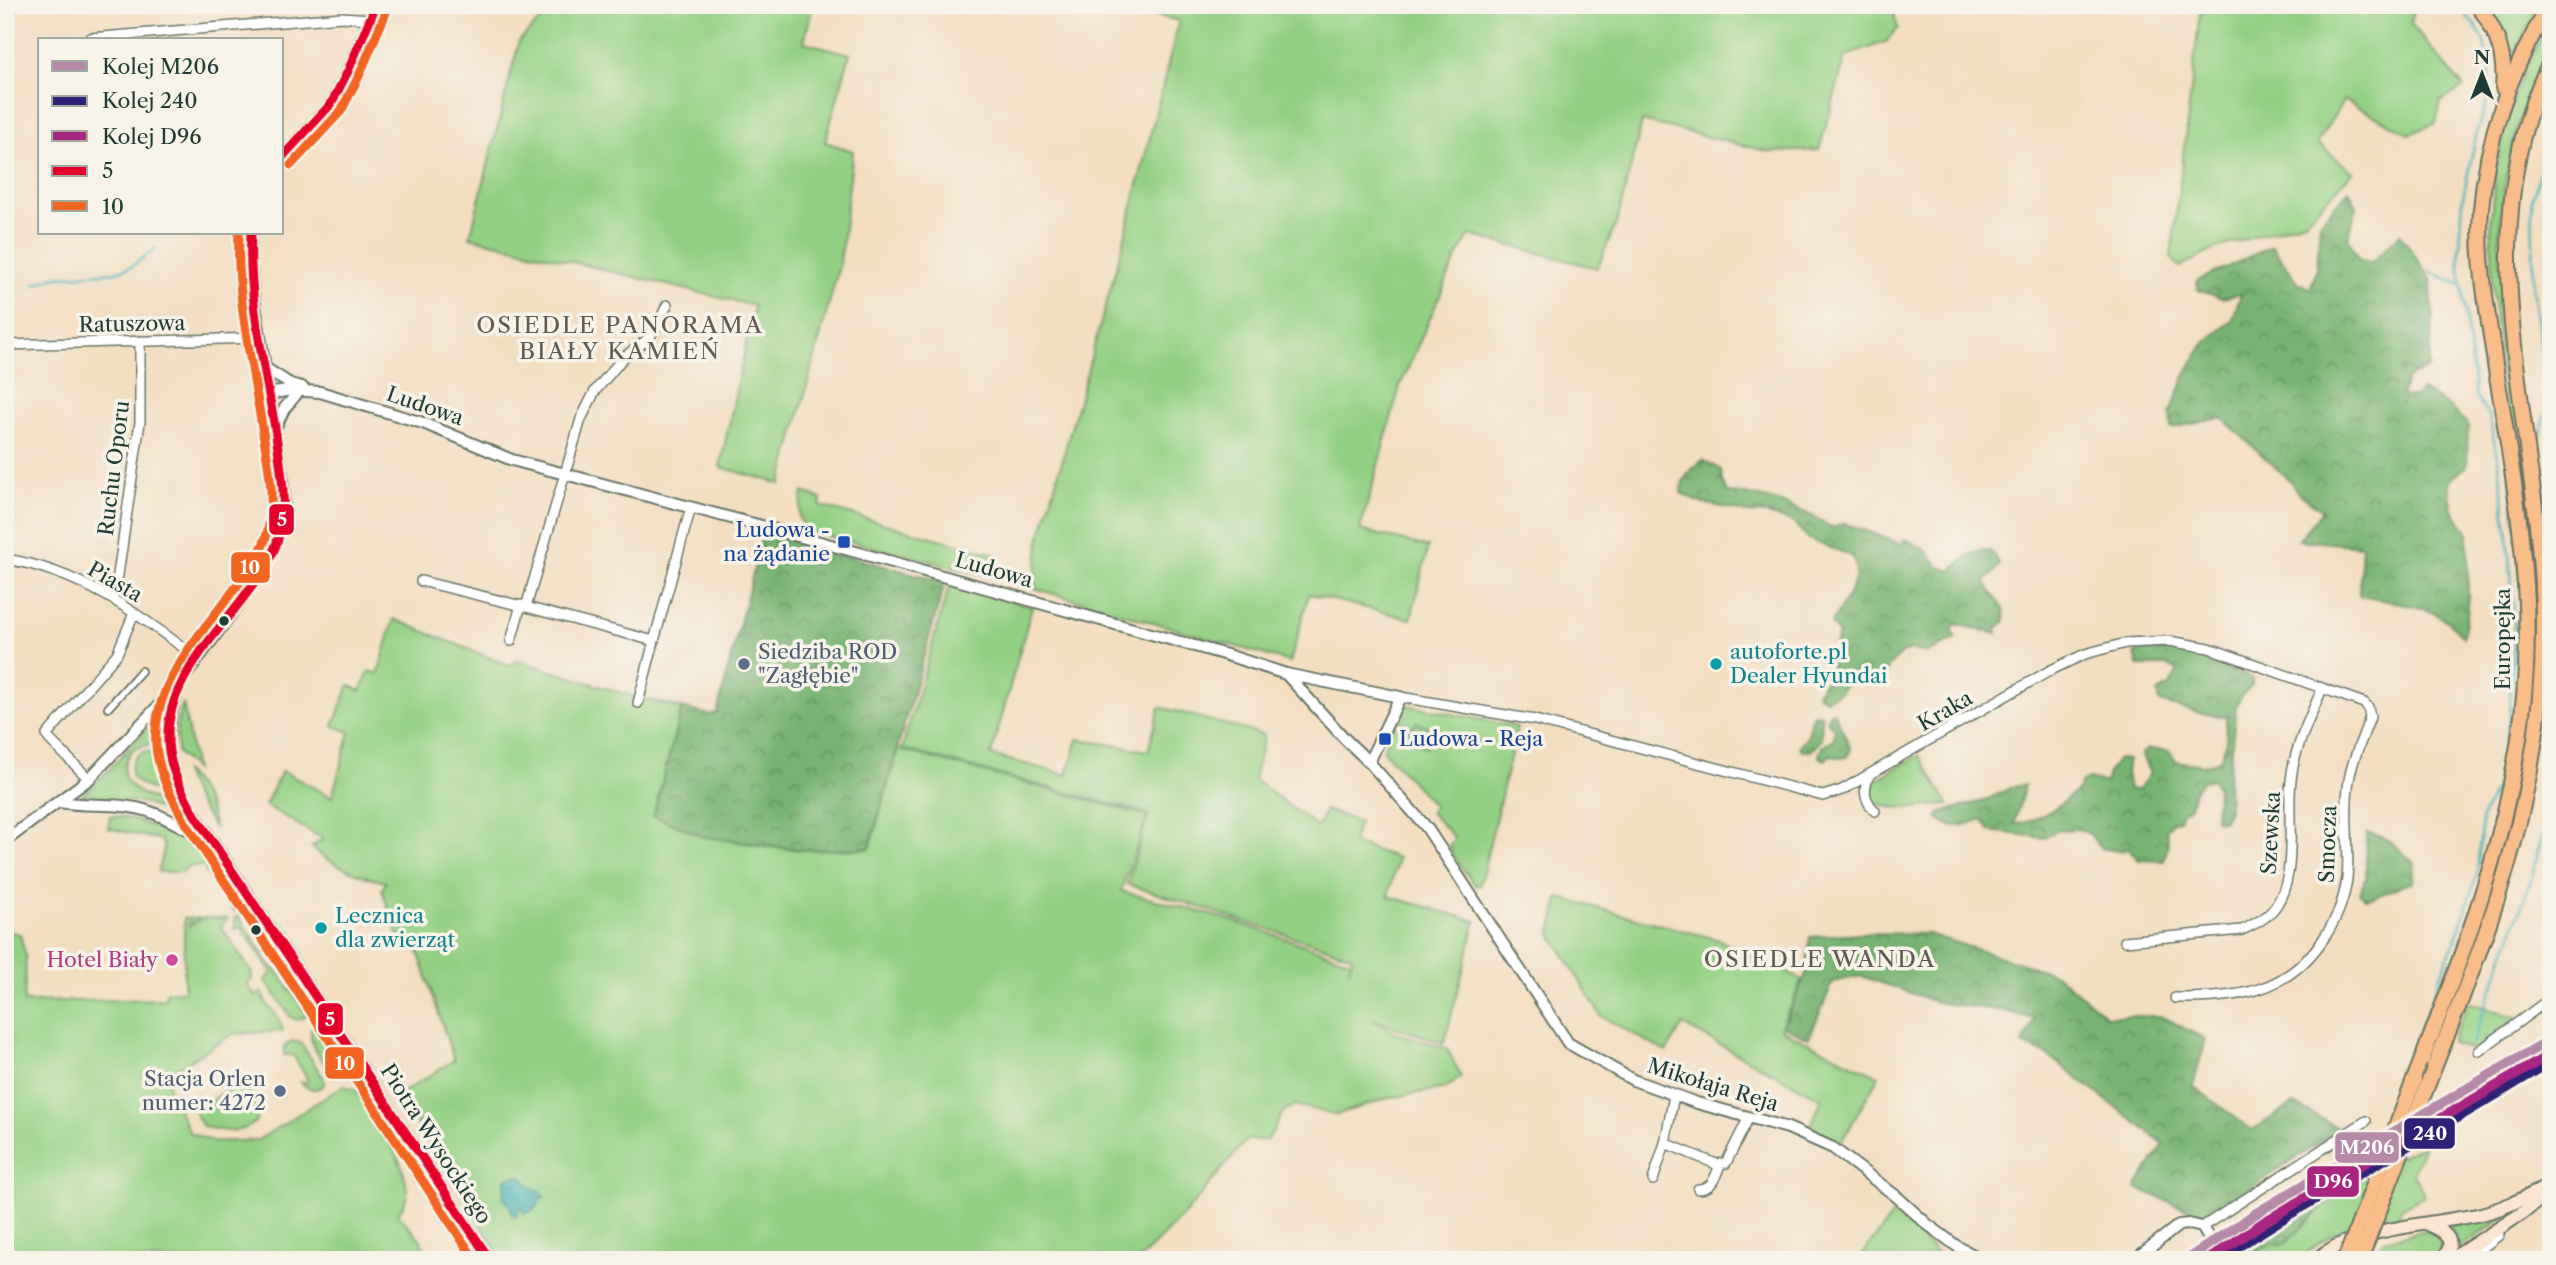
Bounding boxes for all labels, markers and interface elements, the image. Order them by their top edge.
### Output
legend [38,38,284,234]
north arrow [2448,38,2518,108]
text: N [2474,46,2490,69]
text: Kolej M206 [102,54,219,79]
text: Kolej 240 [102,88,198,113]
text: Kolej D96 [102,124,202,149]
text: 5 [102,158,113,183]
text: 10 [102,194,124,219]
street label: Ratuszowa [78,310,187,337]
district label: OSIEDLE PANORAMA BIAŁY KAMIEŃ [476,311,764,365]
street label: Ludowa [383,381,468,431]
street label: Ruchu Oporu [93,399,134,537]
line badge: 5 [268,503,295,536]
text: 5 [277,508,287,531]
place label: Ludowa - na żądanie [723,517,830,566]
marker: Ludowa - na żądanie [836,534,852,550]
street label: Ludowa [952,547,1037,593]
line badge: 10 [230,551,271,584]
street label: Piasta [84,556,148,608]
text: 10 [240,556,260,579]
street label: Europejka [2490,587,2515,690]
unlabelled marker [217,614,231,628]
place label: Siedziba ROD "Zagłębie" [758,639,897,688]
place label: autoforte.pl Dealer Hyundai [1730,639,1887,688]
marker: Siedziba ROD "Zagłębie" [736,656,752,672]
marker: autoforte.pl Dealer Hyundai [1708,656,1724,672]
street label: Kraka [1913,685,1977,736]
place label: Ludowa - Reja [1399,726,1544,751]
marker: Ludowa - Reja [1377,731,1393,747]
street label: Szewska [2256,790,2285,875]
street label: Smocza [2314,804,2341,883]
place label: Lecznica dla zwierząt [335,903,456,952]
marker: Lecznica dla zwierząt [313,920,329,936]
unlabelled marker [249,923,263,937]
district label: OSIEDLE WANDA [1704,945,1936,973]
place label: Hotel Biały [46,947,158,972]
marker: Hotel Biały [164,952,180,968]
line badge: 5 [317,1002,344,1036]
text: 5 [325,1008,335,1031]
line badge: 10 [324,1046,365,1080]
text: 10 [335,1052,355,1075]
street label: Mikołaja Reja [1645,1053,1783,1117]
street label: Piotra Wysockiego [375,1059,497,1228]
place label: Stacja Orlen numer: 4272 [142,1066,266,1115]
marker: Stacja Orlen numer: 4272 [272,1083,288,1099]
line badge: 240 [2403,1117,2456,1150]
text: 240 [2413,1122,2447,1145]
line badge: M206 [2334,1131,2400,1164]
text: M206 [2340,1136,2394,1159]
line badge: D96 [2306,1165,2360,1198]
text: D96 [2313,1170,2353,1193]

